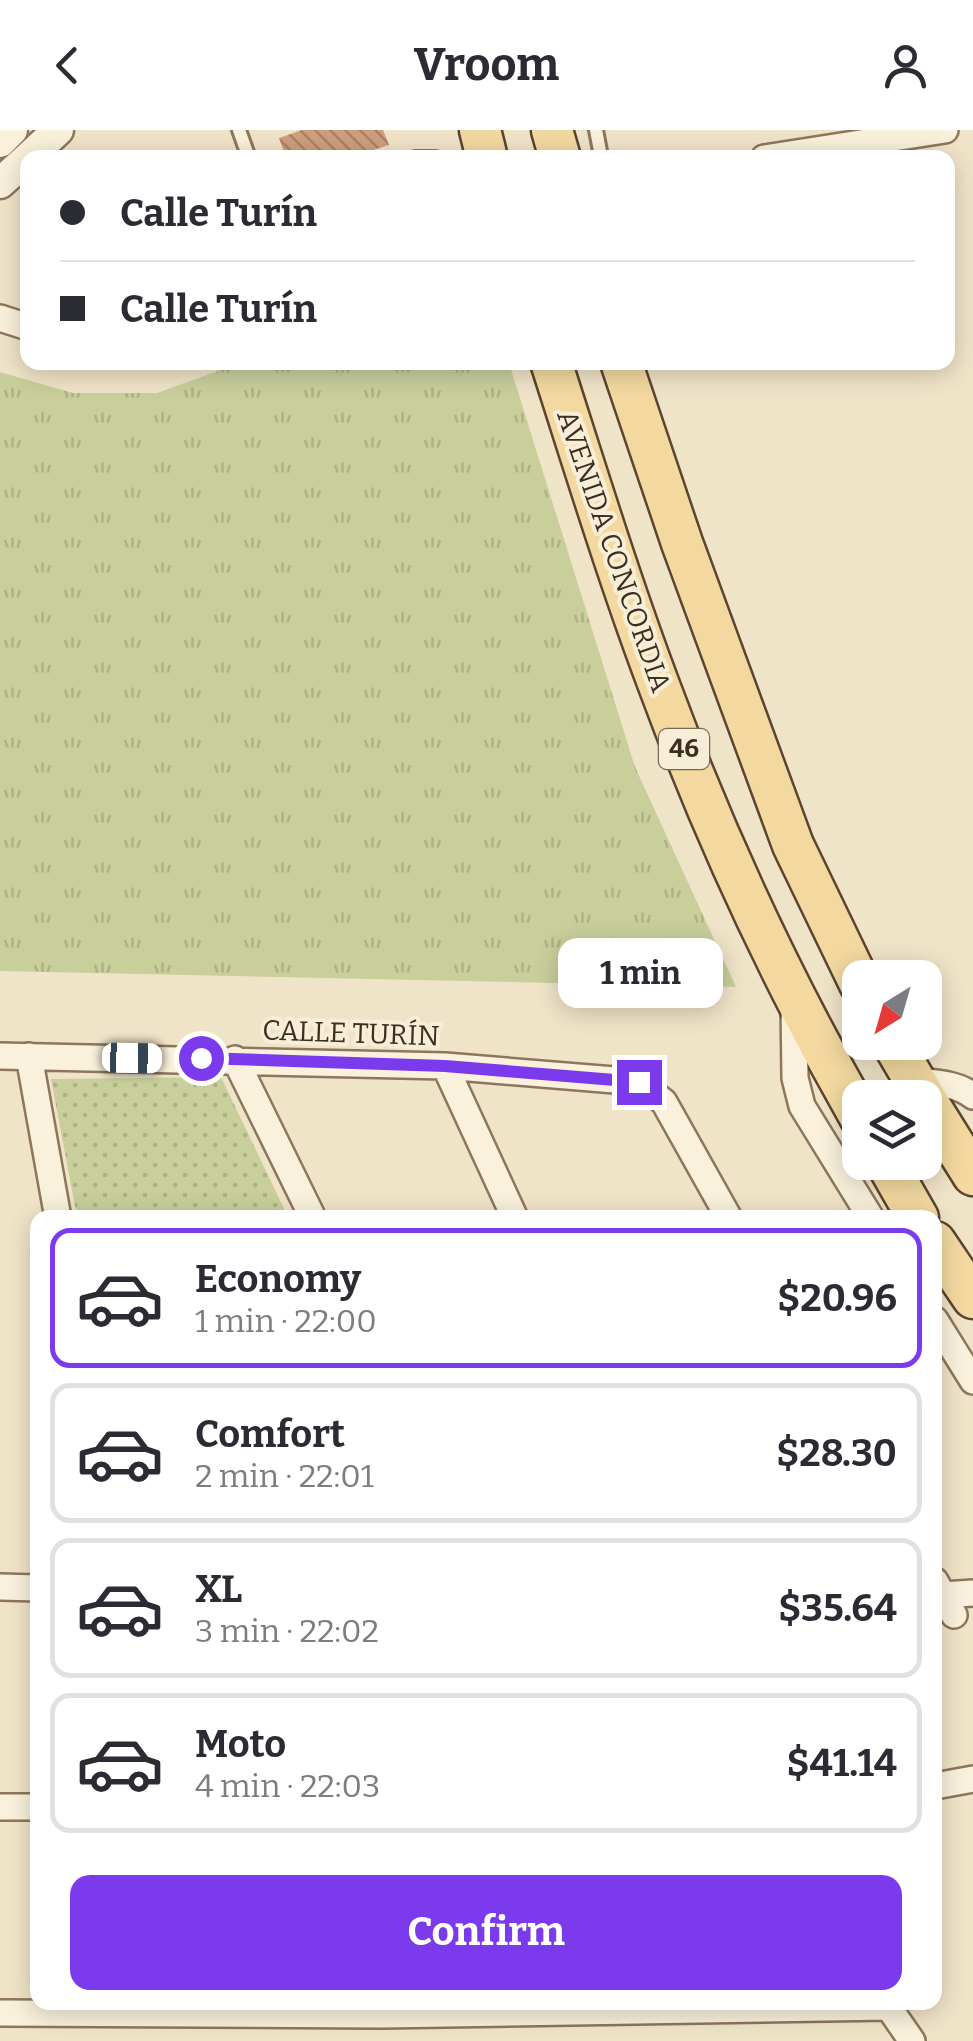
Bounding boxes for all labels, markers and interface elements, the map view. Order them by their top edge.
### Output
icon: back [40,38,95,93]
text: Vroom [414,38,559,92]
icon: person [878,38,933,93]
text: Calle Turín [120,190,317,236]
text: Calle Turín [120,286,317,332]
street label: AVENIDA CONCORDIA [550,406,678,697]
road number: 46 [659,729,709,769]
callout: 1 min [556,937,722,1007]
text: 1 min [600,954,681,992]
north arrow [842,960,942,1060]
map controls [842,960,942,1180]
street label: CALLE TURÍN [262,1012,440,1053]
route start [179,1036,224,1081]
car [102,1042,162,1074]
route end [617,1060,662,1105]
button: layers [842,1080,942,1180]
icon: car [75,1253,165,1343]
text: Economy [195,1256,361,1302]
text: $20.96 [777,1275,897,1321]
text: 1 min · 22:00 [195,1302,377,1340]
icon: car [75,1408,165,1498]
text: Comfort [195,1411,345,1457]
text: $28.30 [776,1430,897,1476]
text: 2 min · 22:01 [195,1457,374,1495]
icon: car [75,1563,165,1653]
text: XL [195,1566,242,1612]
text: $35.64 [778,1585,897,1631]
text: 3 min · 22:02 [195,1612,379,1650]
icon: car [75,1718,165,1808]
text: Moto [195,1721,286,1767]
text: $41.14 [786,1740,897,1786]
text: 4 min · 22:03 [195,1767,380,1805]
button: Confirm [70,1875,902,1990]

